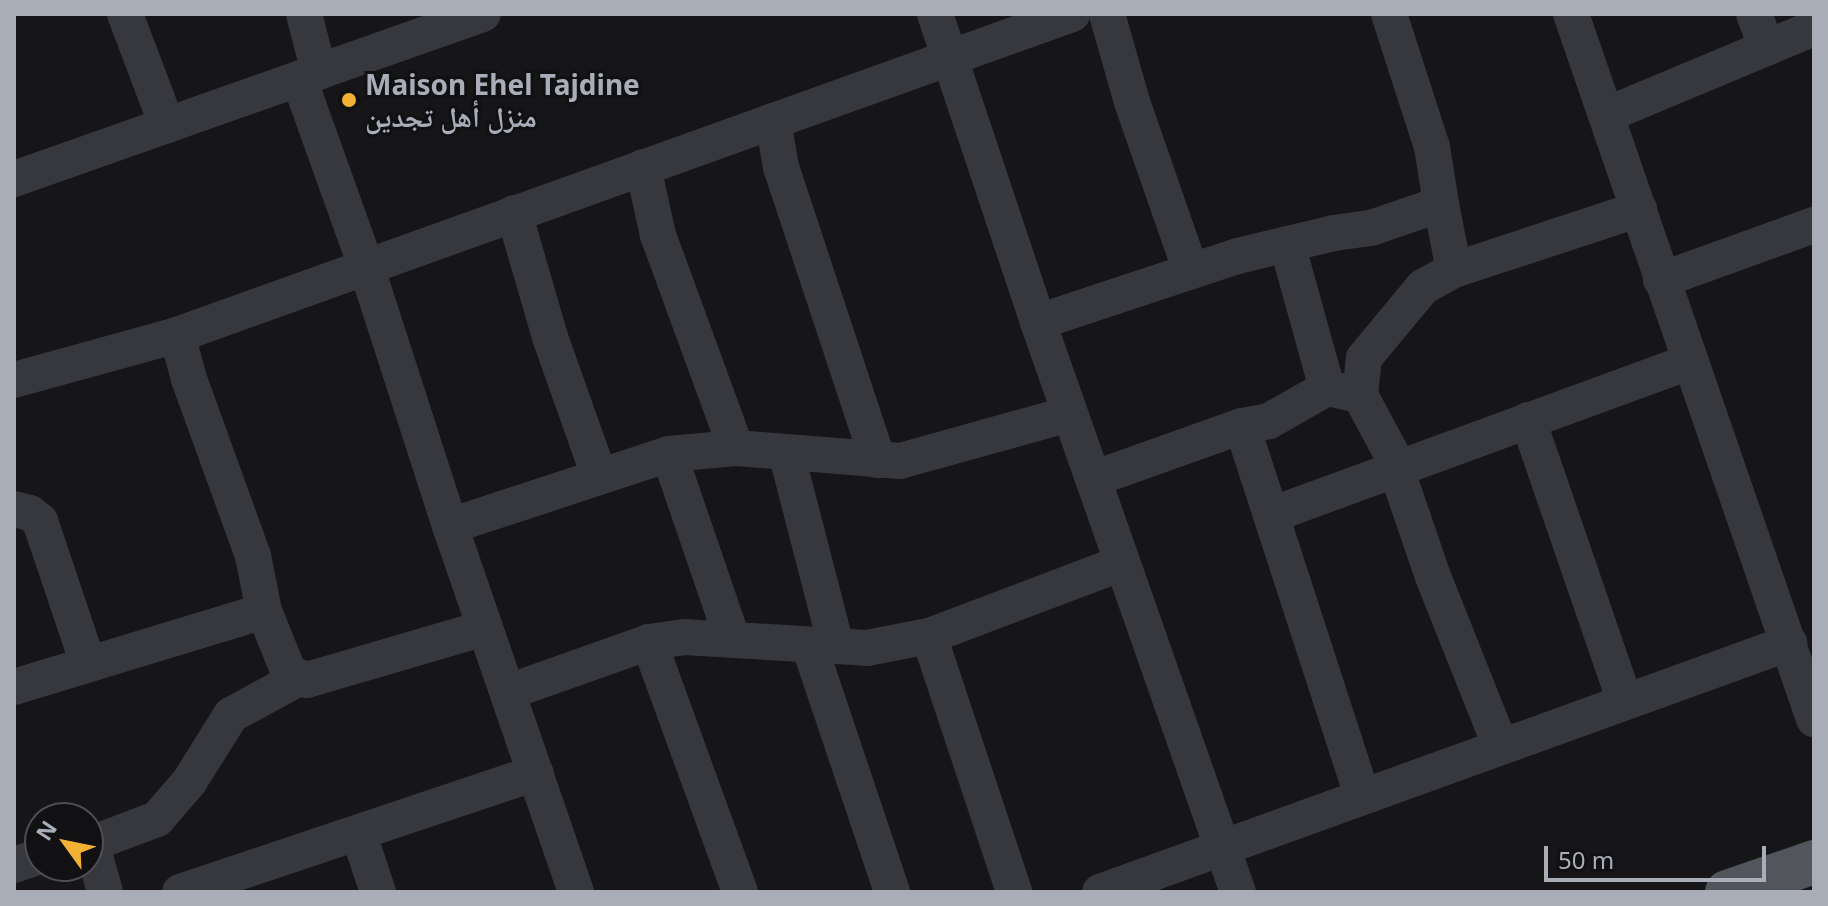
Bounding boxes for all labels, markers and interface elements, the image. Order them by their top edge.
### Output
place label: Maison Ehel Tajdine منزل أهل تجدين [365,67,640,133]
marker: Maison Ehel Tajdine منزل أهل تجدين [340,91,358,109]
north arrow [24,802,104,882]
text: N [28,814,63,846]
scale bar [1548,830,1770,880]
text: 50 m [1558,843,1614,876]

